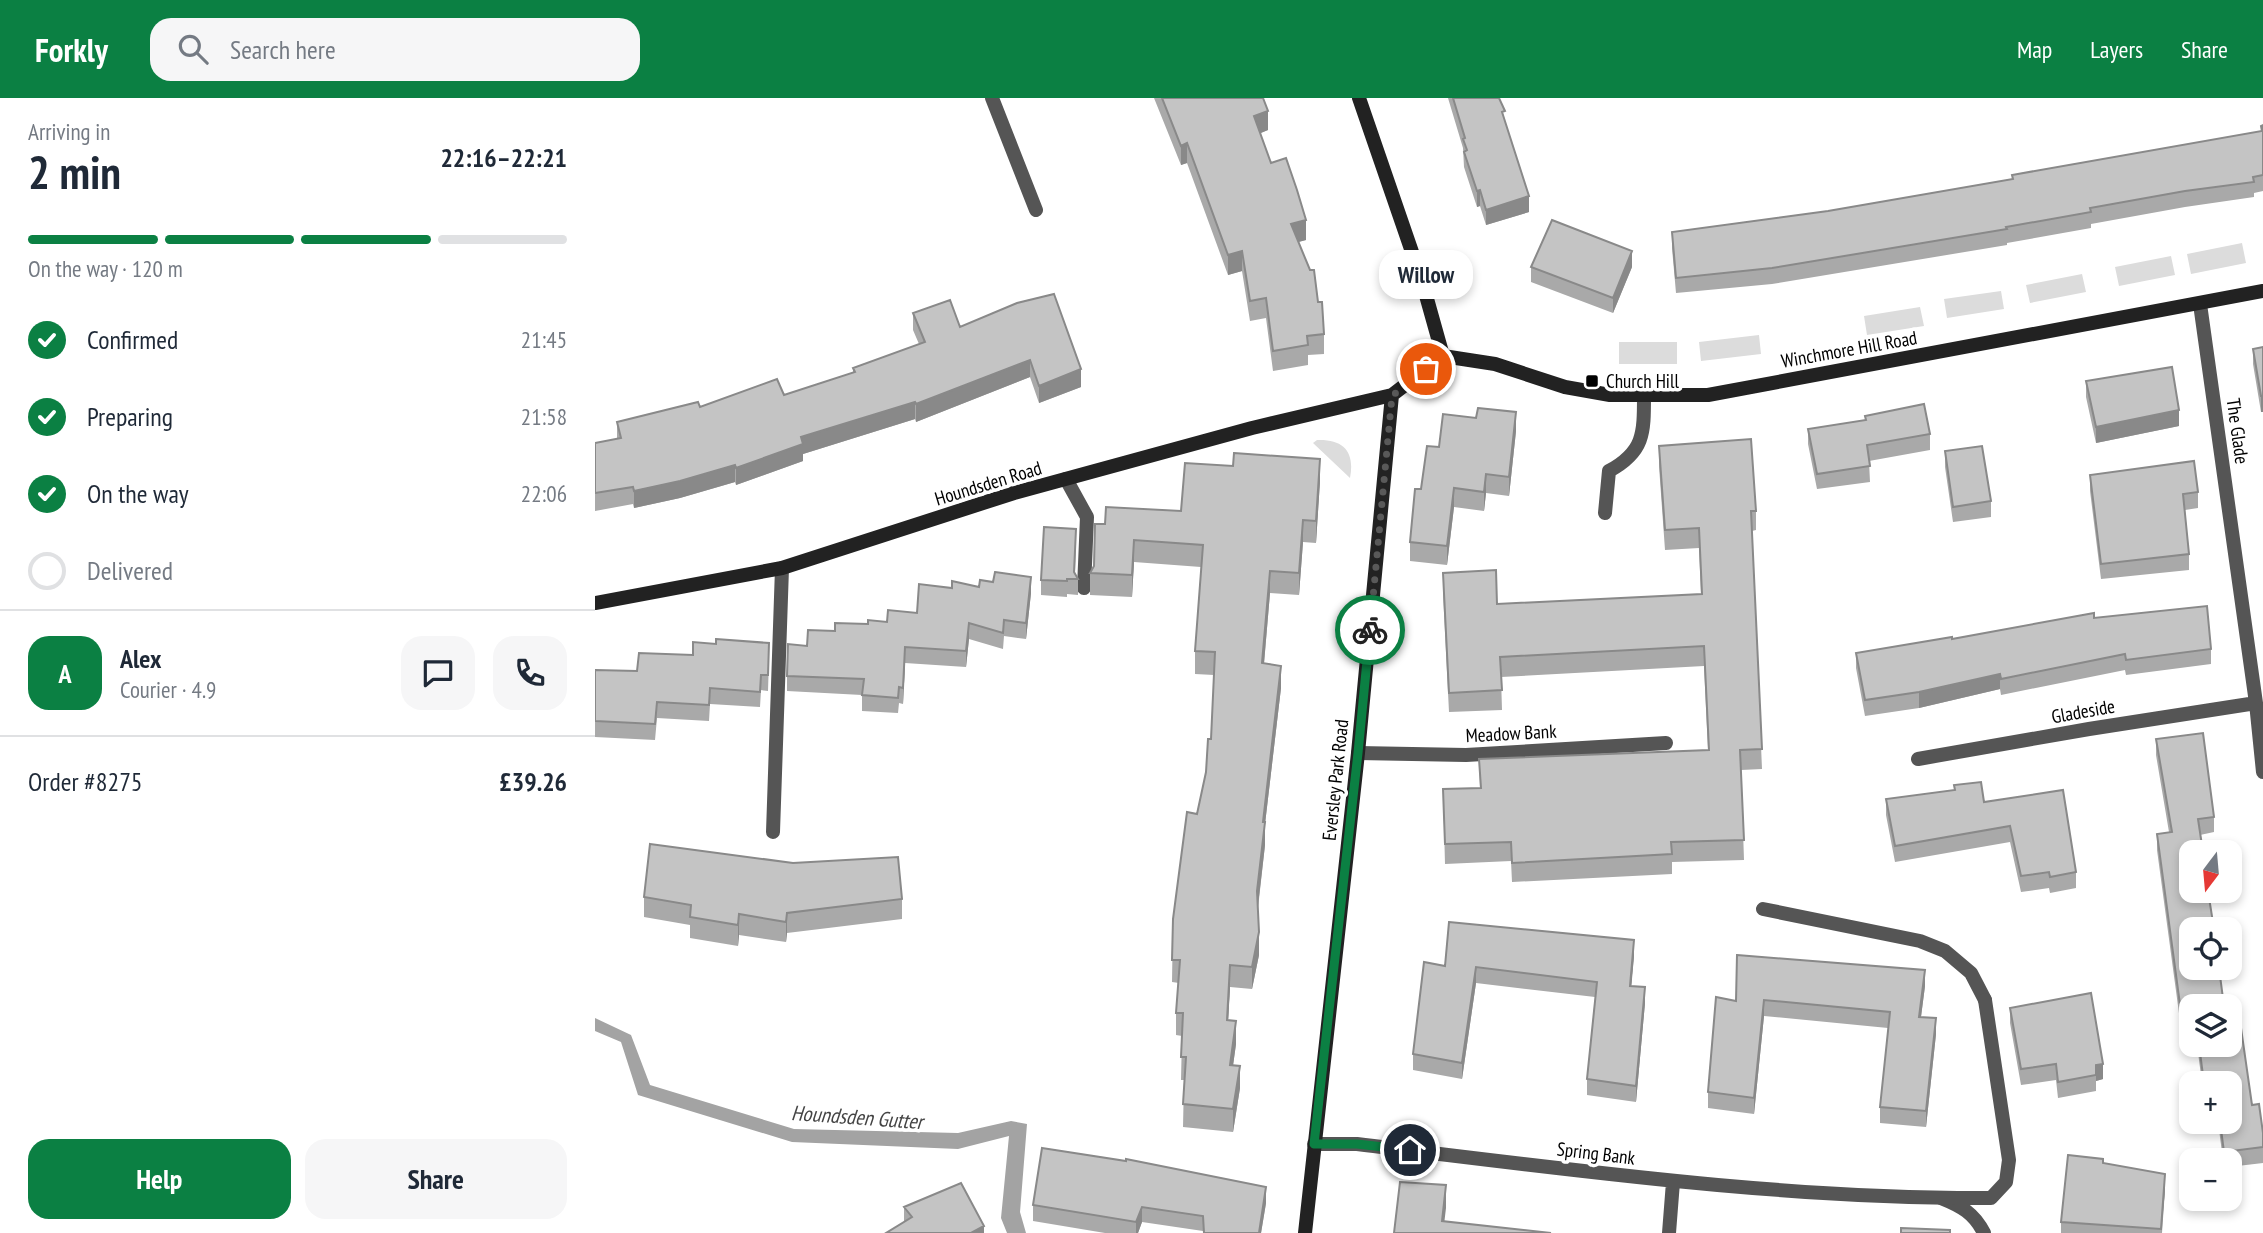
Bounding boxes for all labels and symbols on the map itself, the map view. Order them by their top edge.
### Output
callout: Willow [1379,250,1473,299]
street label: Winchmore Hill Road [1779,325,1919,373]
pin [1396,339,1456,399]
place label: Church Hill [1606,369,1679,393]
marker: Church Hill [1584,373,1600,389]
street label: The Glade [2222,397,2255,466]
street label: Houndsden Road [932,455,1044,511]
courier [1335,595,1405,665]
street label: Gladeside [2049,694,2117,728]
street label: Eversley Park Road [1317,718,1353,842]
street label: Meadow Bank [1465,719,1558,747]
north arrow [2179,840,2242,903]
water label: Houndsden Gutter [790,1099,927,1135]
pin [1380,1120,1440,1180]
street label: Spring Bank [1556,1136,1637,1170]

